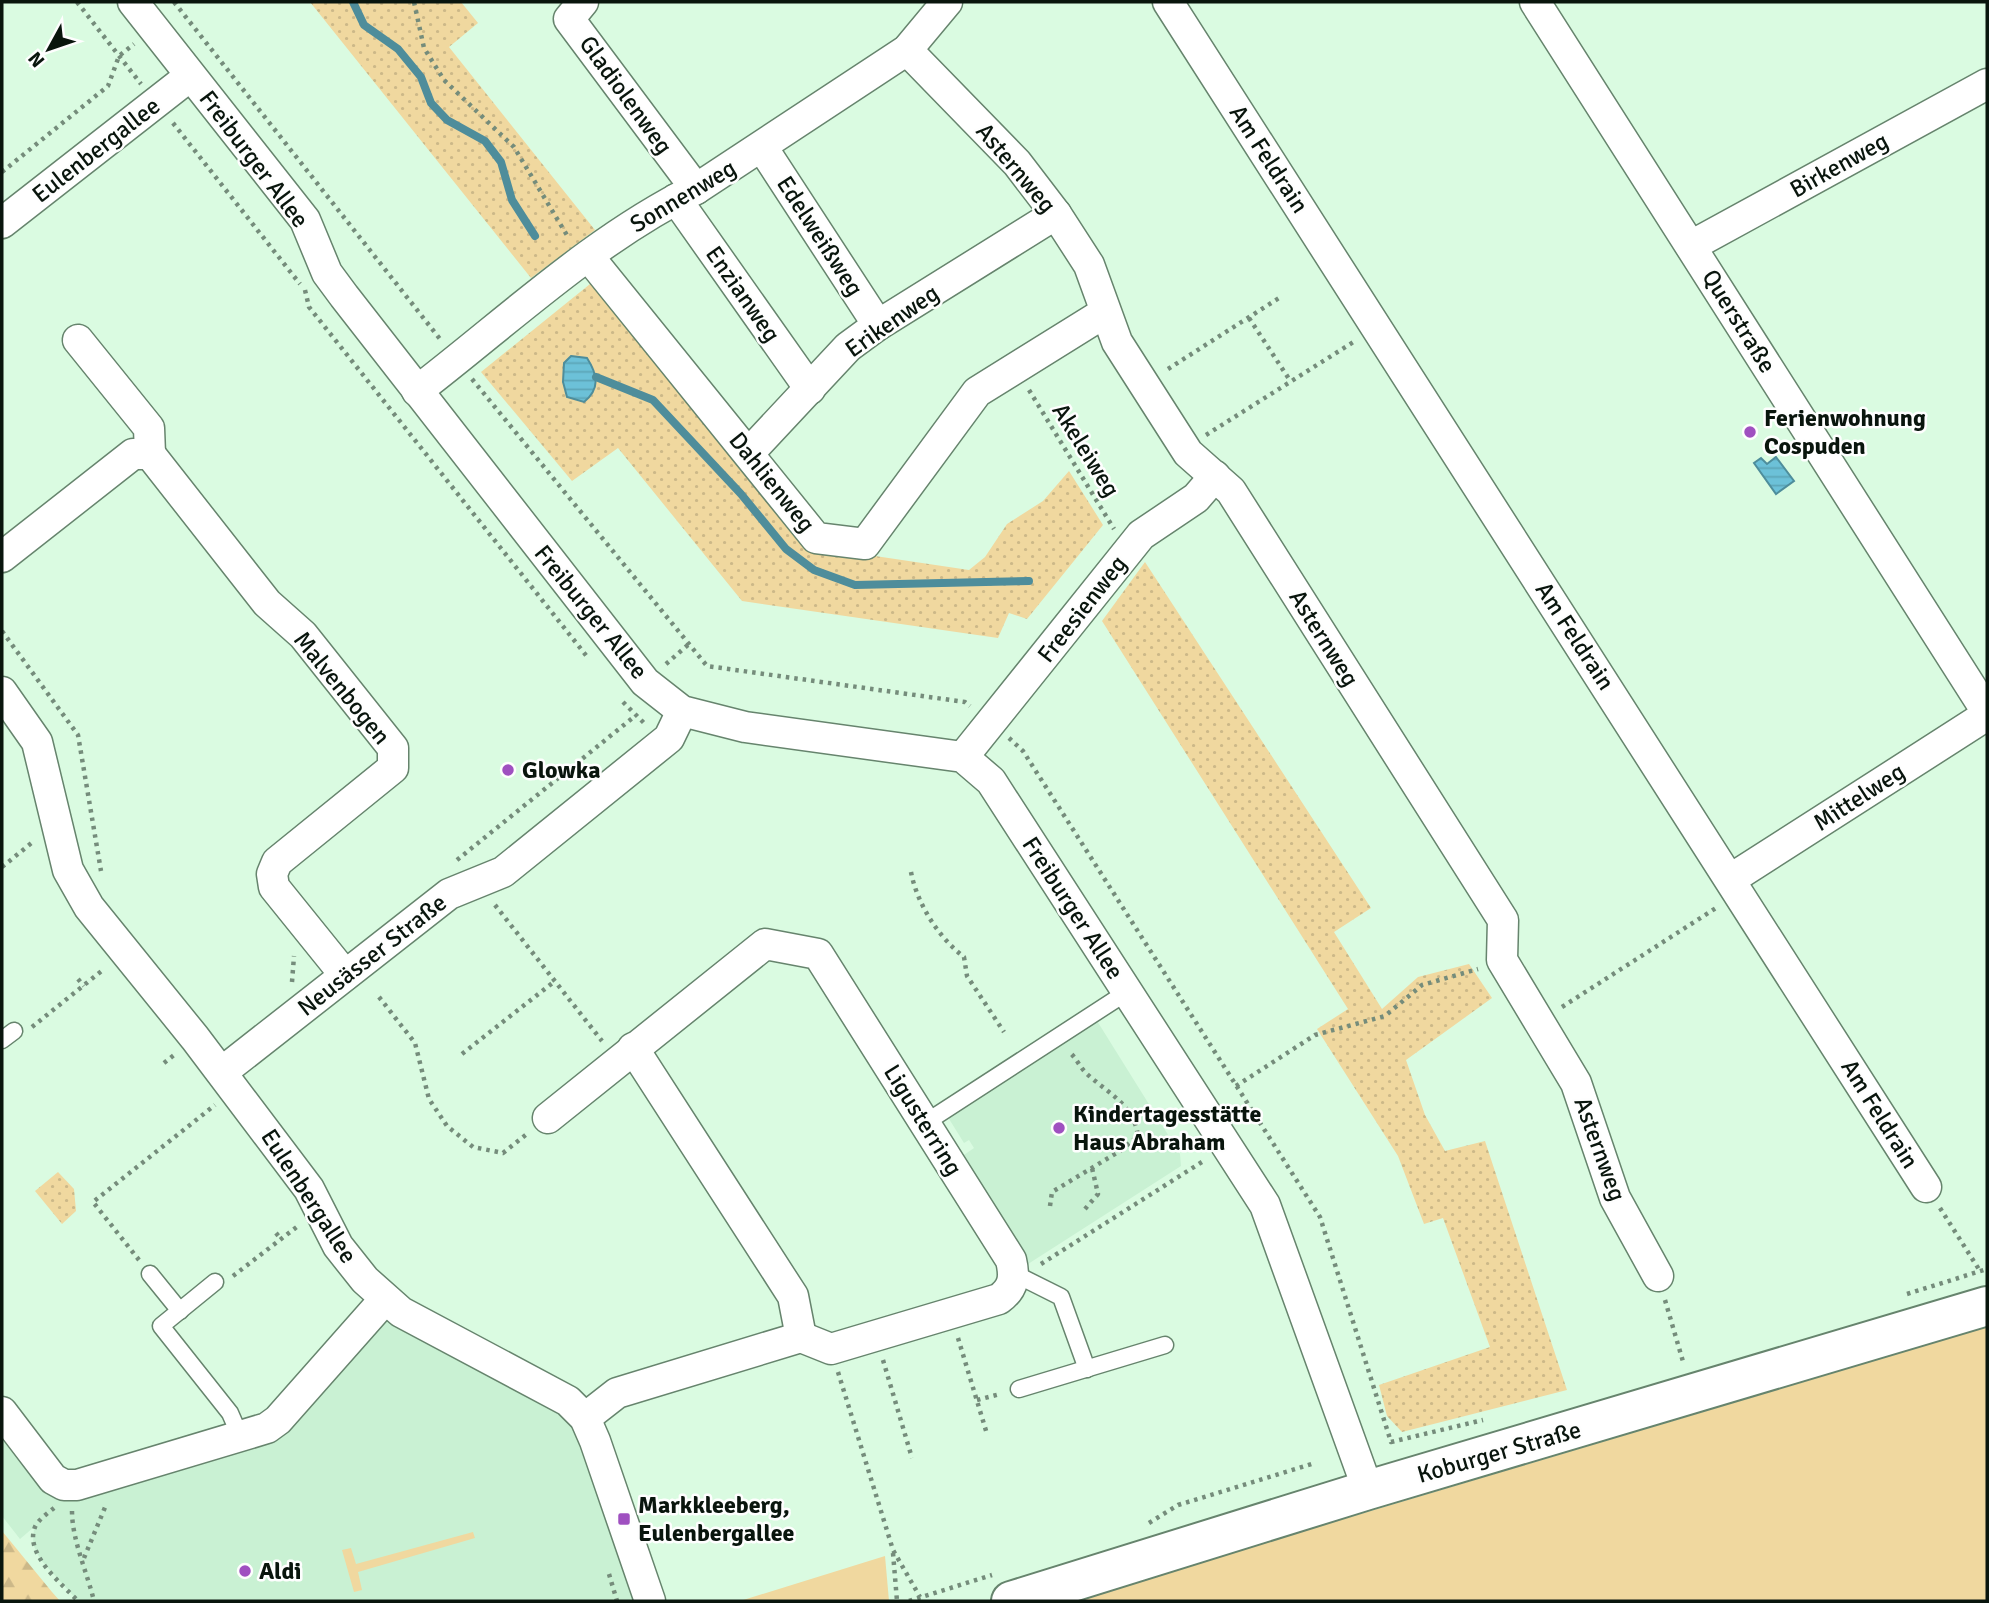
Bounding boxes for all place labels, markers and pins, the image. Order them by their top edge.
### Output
place label: Ferienwohnung Cospuden [1764,403,1926,461]
marker: Ferienwohnung Cospuden [1742,424,1758,440]
place label: Glowka [522,755,601,785]
marker: Glowka [500,762,516,778]
place label: Kindertagesstätte Haus Abraham [1073,1099,1262,1157]
marker: Kindertagesstätte Haus Abraham [1051,1120,1067,1136]
place label: Markkleeberg, Eulenbergallee [638,1490,795,1548]
marker: Markkleeberg, Eulenbergallee [616,1511,632,1527]
place label: Aldi [259,1556,302,1586]
marker: Aldi [237,1563,253,1579]

